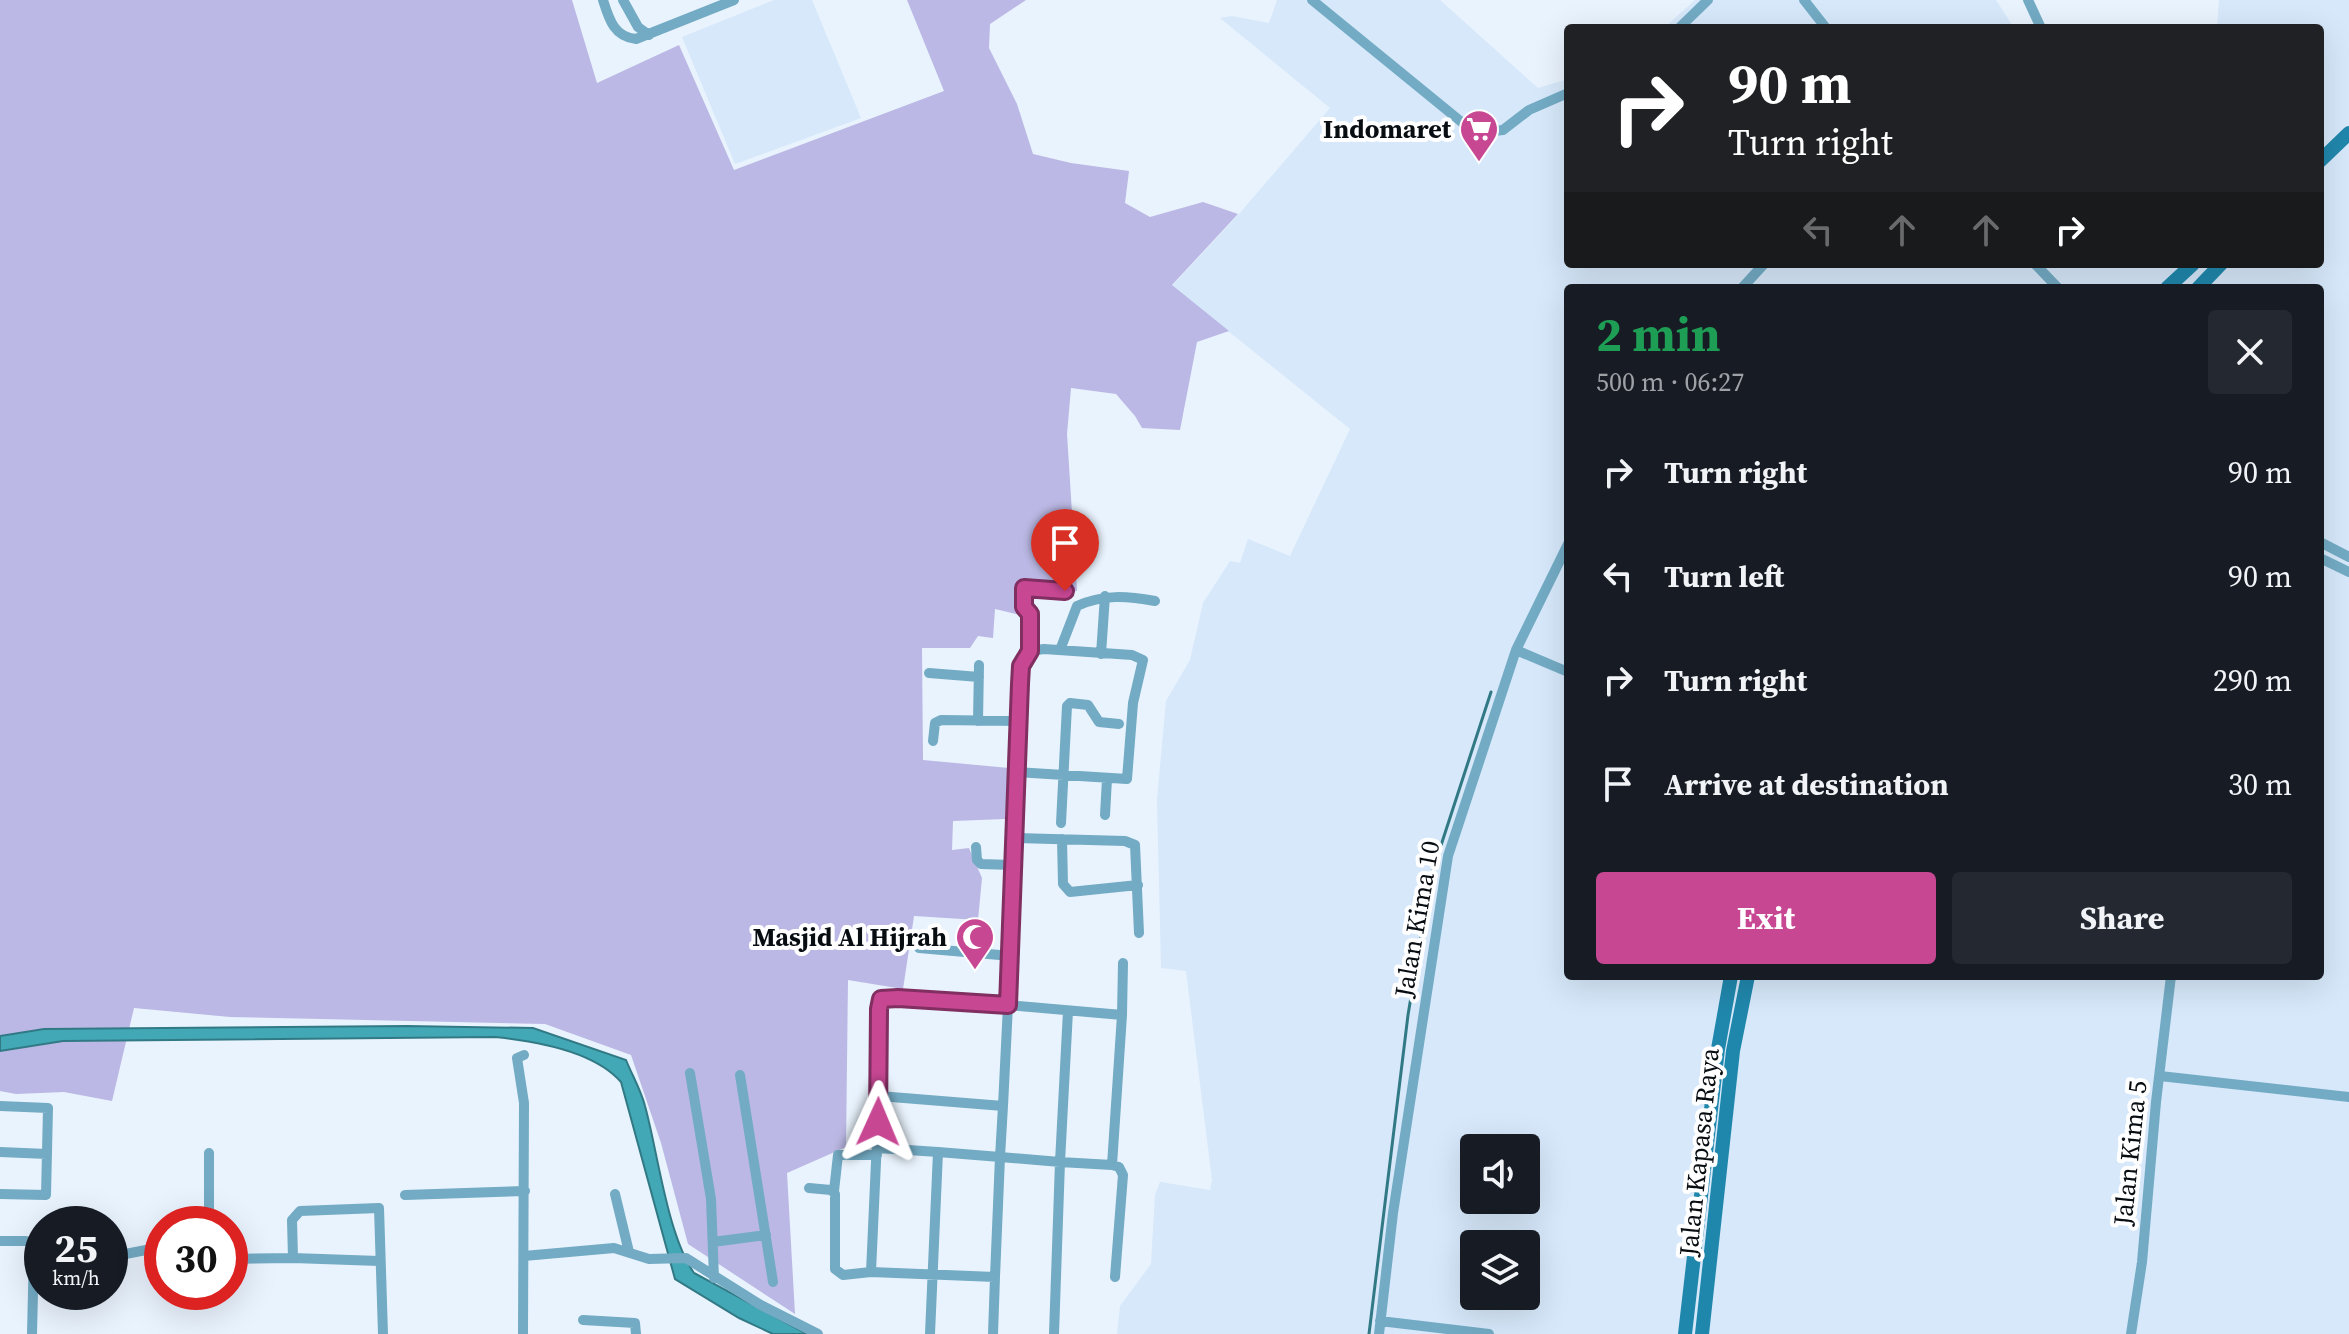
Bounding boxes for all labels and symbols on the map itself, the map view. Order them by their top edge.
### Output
supermarket icon: Indomaret [1458,108,1500,163]
place label: Indomaret [1323,111,1452,147]
pin [1031,509,1099,591]
street label: Jalan Kima 10 [1385,838,1448,1001]
mosque icon: Masjid Al Hijrah [954,916,996,971]
place label: Masjid Al Hijrah [752,919,947,955]
street label: Jalan Kapasa Raya [1670,1045,1728,1259]
street label: Jalan Kima 5 [2104,1079,2156,1228]
position arrow [836,1080,920,1164]
speed limit sign: 30 [144,1206,248,1310]

